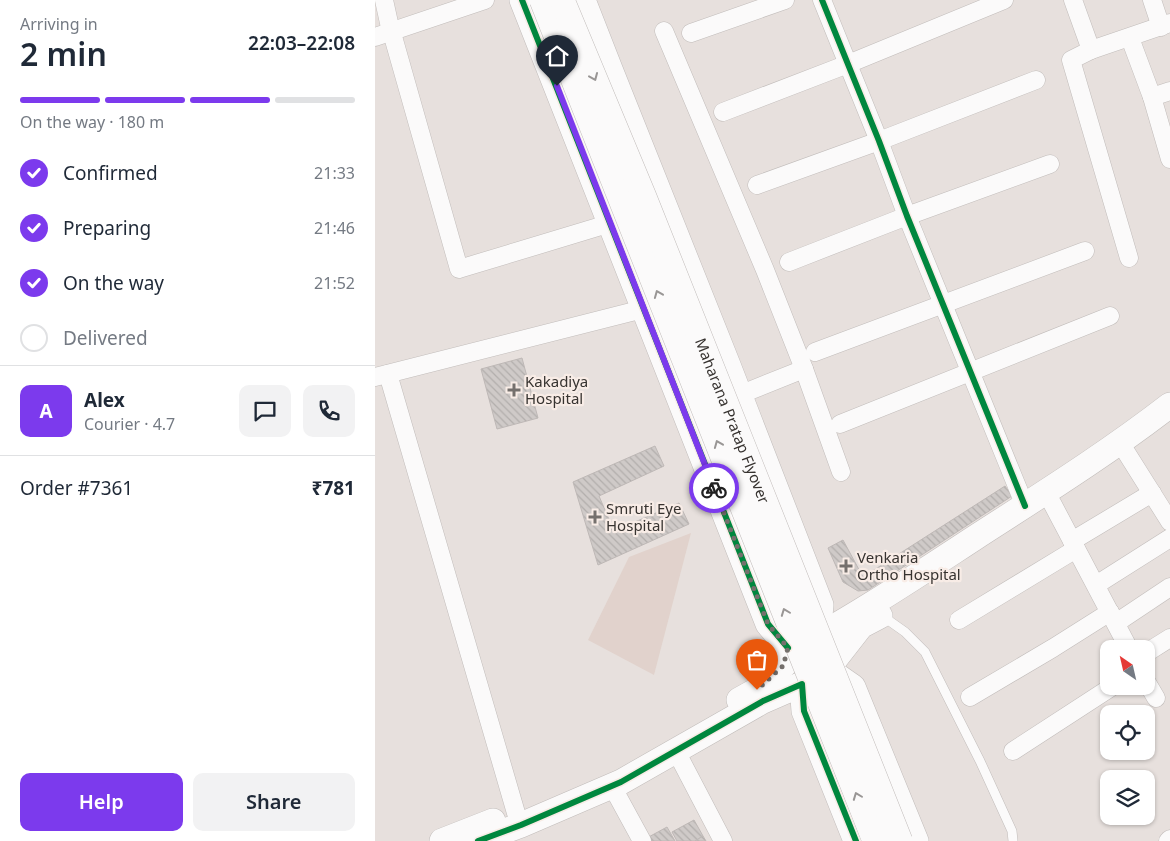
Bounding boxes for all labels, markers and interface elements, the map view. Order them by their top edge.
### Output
text: Arriving in [20,13,98,35]
text: 22:03–22:08 [248,30,355,56]
text: 2 min [20,32,107,75]
pin [536,35,578,86]
icon: home [543,42,571,70]
one-way arrow [588,72,599,81]
text: On the way · 180 m [20,111,164,133]
icon: check [20,159,48,187]
text: Confirmed [63,160,158,186]
text: 21:33 [314,162,355,184]
icon: check [20,214,48,242]
text: Preparing [63,215,151,241]
text: 21:46 [314,217,355,239]
icon: check [20,269,48,297]
text: On the way [63,270,164,296]
text: 21:52 [314,272,355,294]
one-way arrow [654,290,664,298]
text: Delivered [63,325,148,351]
street label: Maharana Pratap Flyover [691,335,775,506]
place label: Kakadiya Hospital [525,371,588,408]
marker: Kakadiya Hospital [507,383,521,397]
button: chat [239,385,291,437]
button: phone [303,385,355,437]
text: Alex [84,387,125,413]
text: A [39,398,53,424]
text: Courier · 4.7 [84,413,175,435]
one-way arrow [714,441,724,449]
courier [689,463,739,513]
icon: bike [700,474,728,502]
text: Order #7361 [20,475,133,501]
text: ₹781 [312,475,355,501]
place label: Smruti Eye Hospital [606,498,681,535]
marker: Smruti Eye Hospital [588,510,602,524]
place label: Venkaria Ortho Hospital [857,547,961,584]
marker: Venkaria Ortho Hospital [839,559,853,573]
one-way arrow [780,608,791,617]
pin [736,639,778,690]
north arrow [1100,640,1155,695]
map controls [1100,640,1155,825]
icon: bag [743,646,771,674]
button: locate [1100,705,1155,760]
button: layers [1100,770,1155,825]
button: Help [20,773,183,831]
button: Share [193,773,355,831]
one-way arrow [853,792,863,800]

